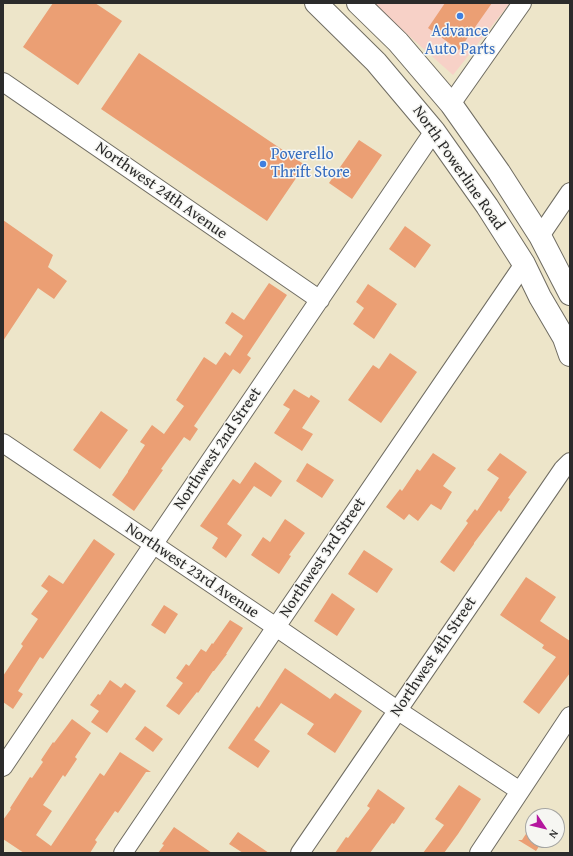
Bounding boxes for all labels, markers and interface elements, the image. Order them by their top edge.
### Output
marker: Advance Auto Parts [455,11,465,21]
place label: Advance Auto Parts [425,22,495,60]
street label: North Powerline Road [408,102,508,234]
street label: Northwest 24th Avenue [91,138,231,244]
place label: Poverello Thrift Store [271,145,350,183]
marker: Poverello Thrift Store [258,159,268,169]
street label: Northwest 2nd Street [170,384,266,514]
street label: Northwest 3rd Street [276,494,370,622]
street label: Northwest 23rd Avenue [122,519,262,623]
street label: Northwest 4th Street [387,593,481,721]
north arrow [525,808,565,848]
text: N [545,827,563,842]

